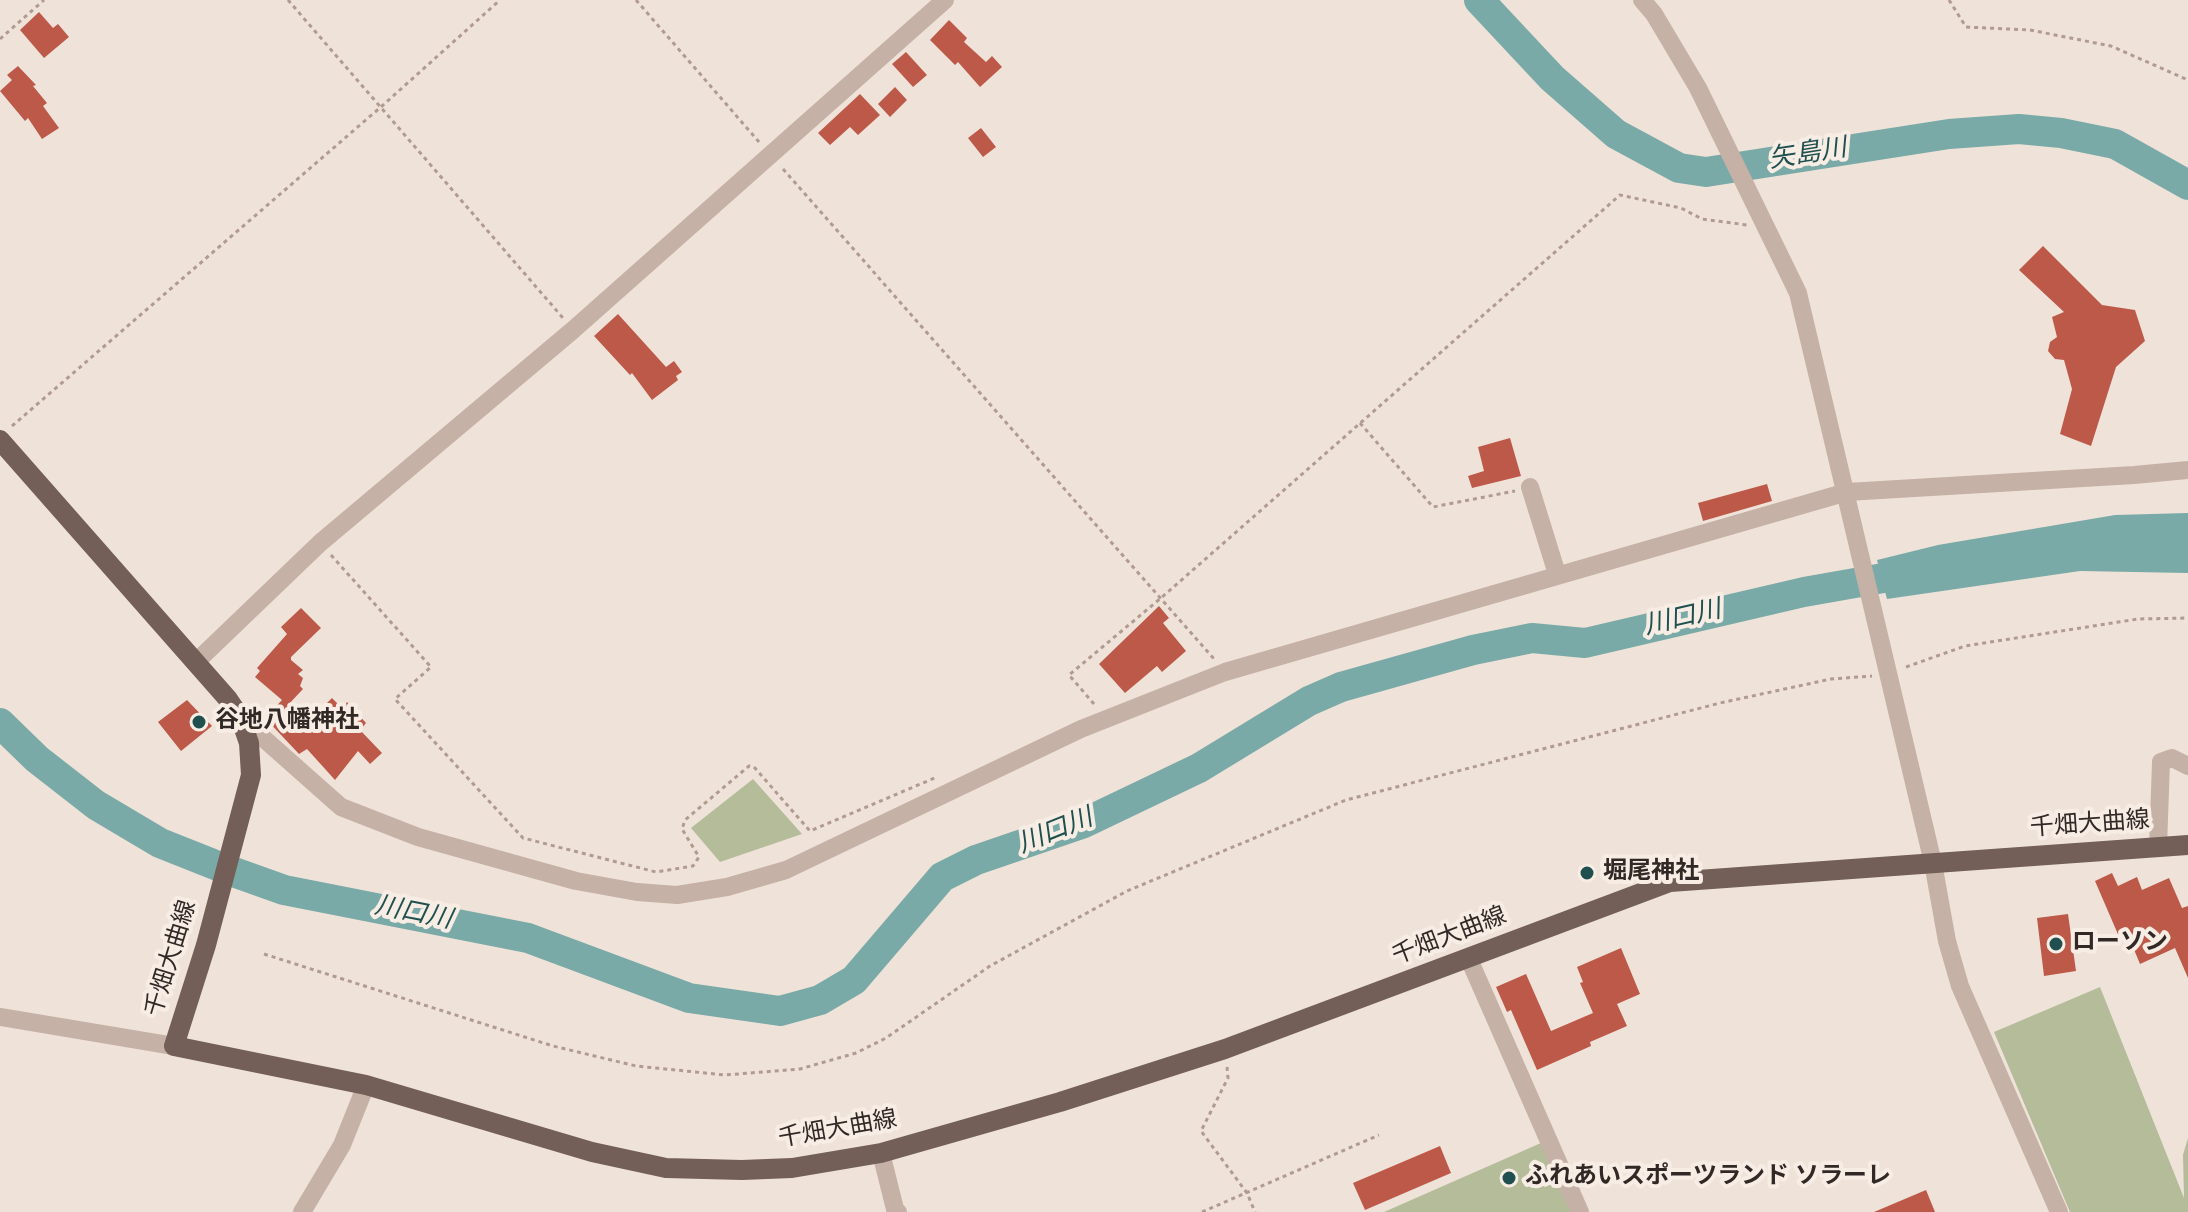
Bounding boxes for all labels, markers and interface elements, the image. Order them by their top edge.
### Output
water label: 矢島川 [1767,134,1849,178]
water label: 川口川 [1641,596,1725,644]
place label: 谷地八幡神社 [215,708,359,736]
marker: 谷地八幡神社 [190,713,208,731]
water label: 川口川 [1014,804,1098,862]
street label: 千畑大曲線 [2029,807,2151,845]
place label: 堀尾神社 [1603,859,1699,887]
marker: 堀尾神社 [1578,864,1596,882]
water label: 川口川 [372,892,454,938]
street label: 千畑大曲線 [142,897,204,1021]
street label: 千畑大曲線 [1389,903,1511,973]
place label: ローソン [2072,930,2168,958]
marker: ローソン [2047,935,2065,953]
street label: 千畑大曲線 [776,1106,900,1156]
place label: ふれあいスポーツランド ソラーレ [1525,1164,1891,1192]
marker: ふれあいスポーツランド ソラーレ [1500,1169,1518,1187]

